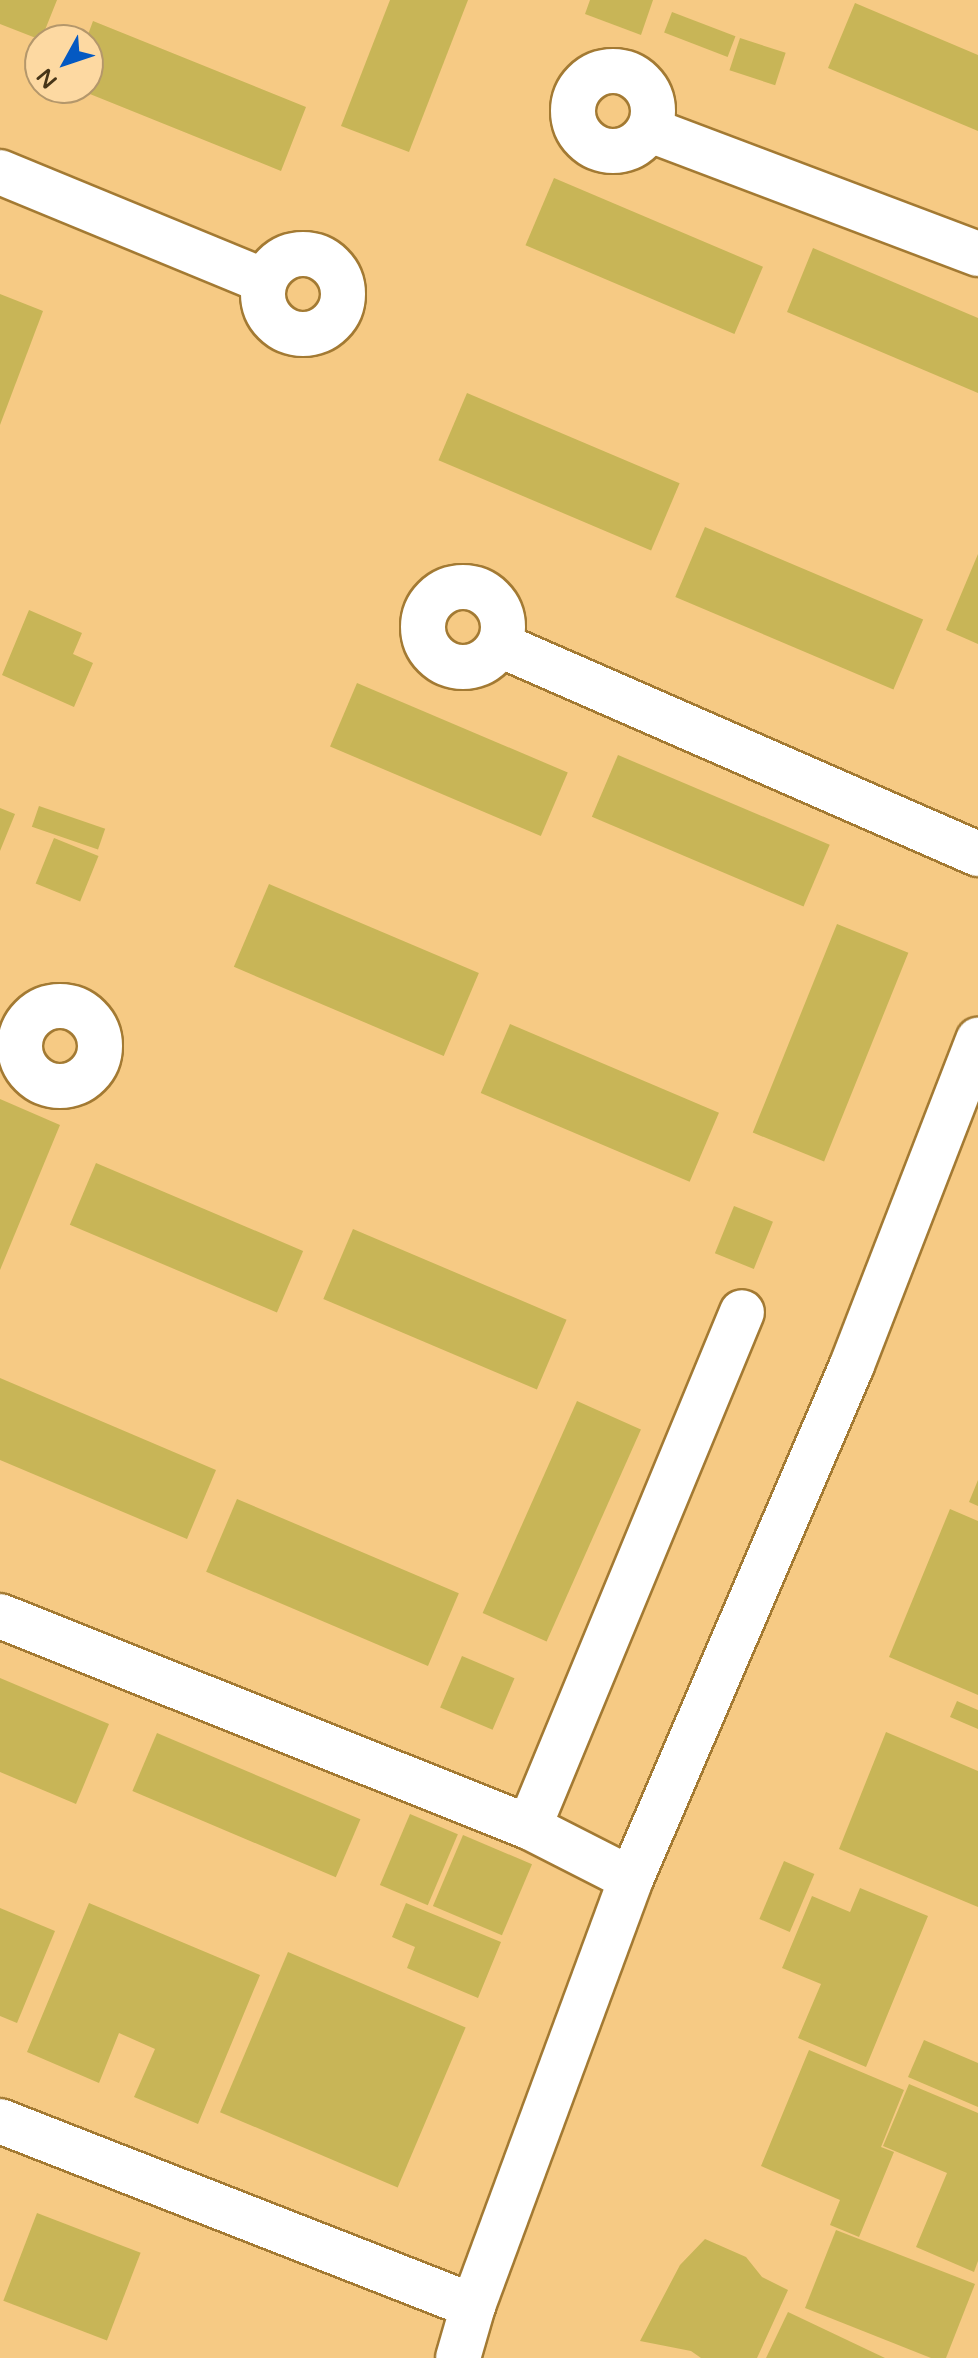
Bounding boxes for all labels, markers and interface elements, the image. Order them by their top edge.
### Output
north arrow [24,24,104,104]
text: N [32,63,63,93]

